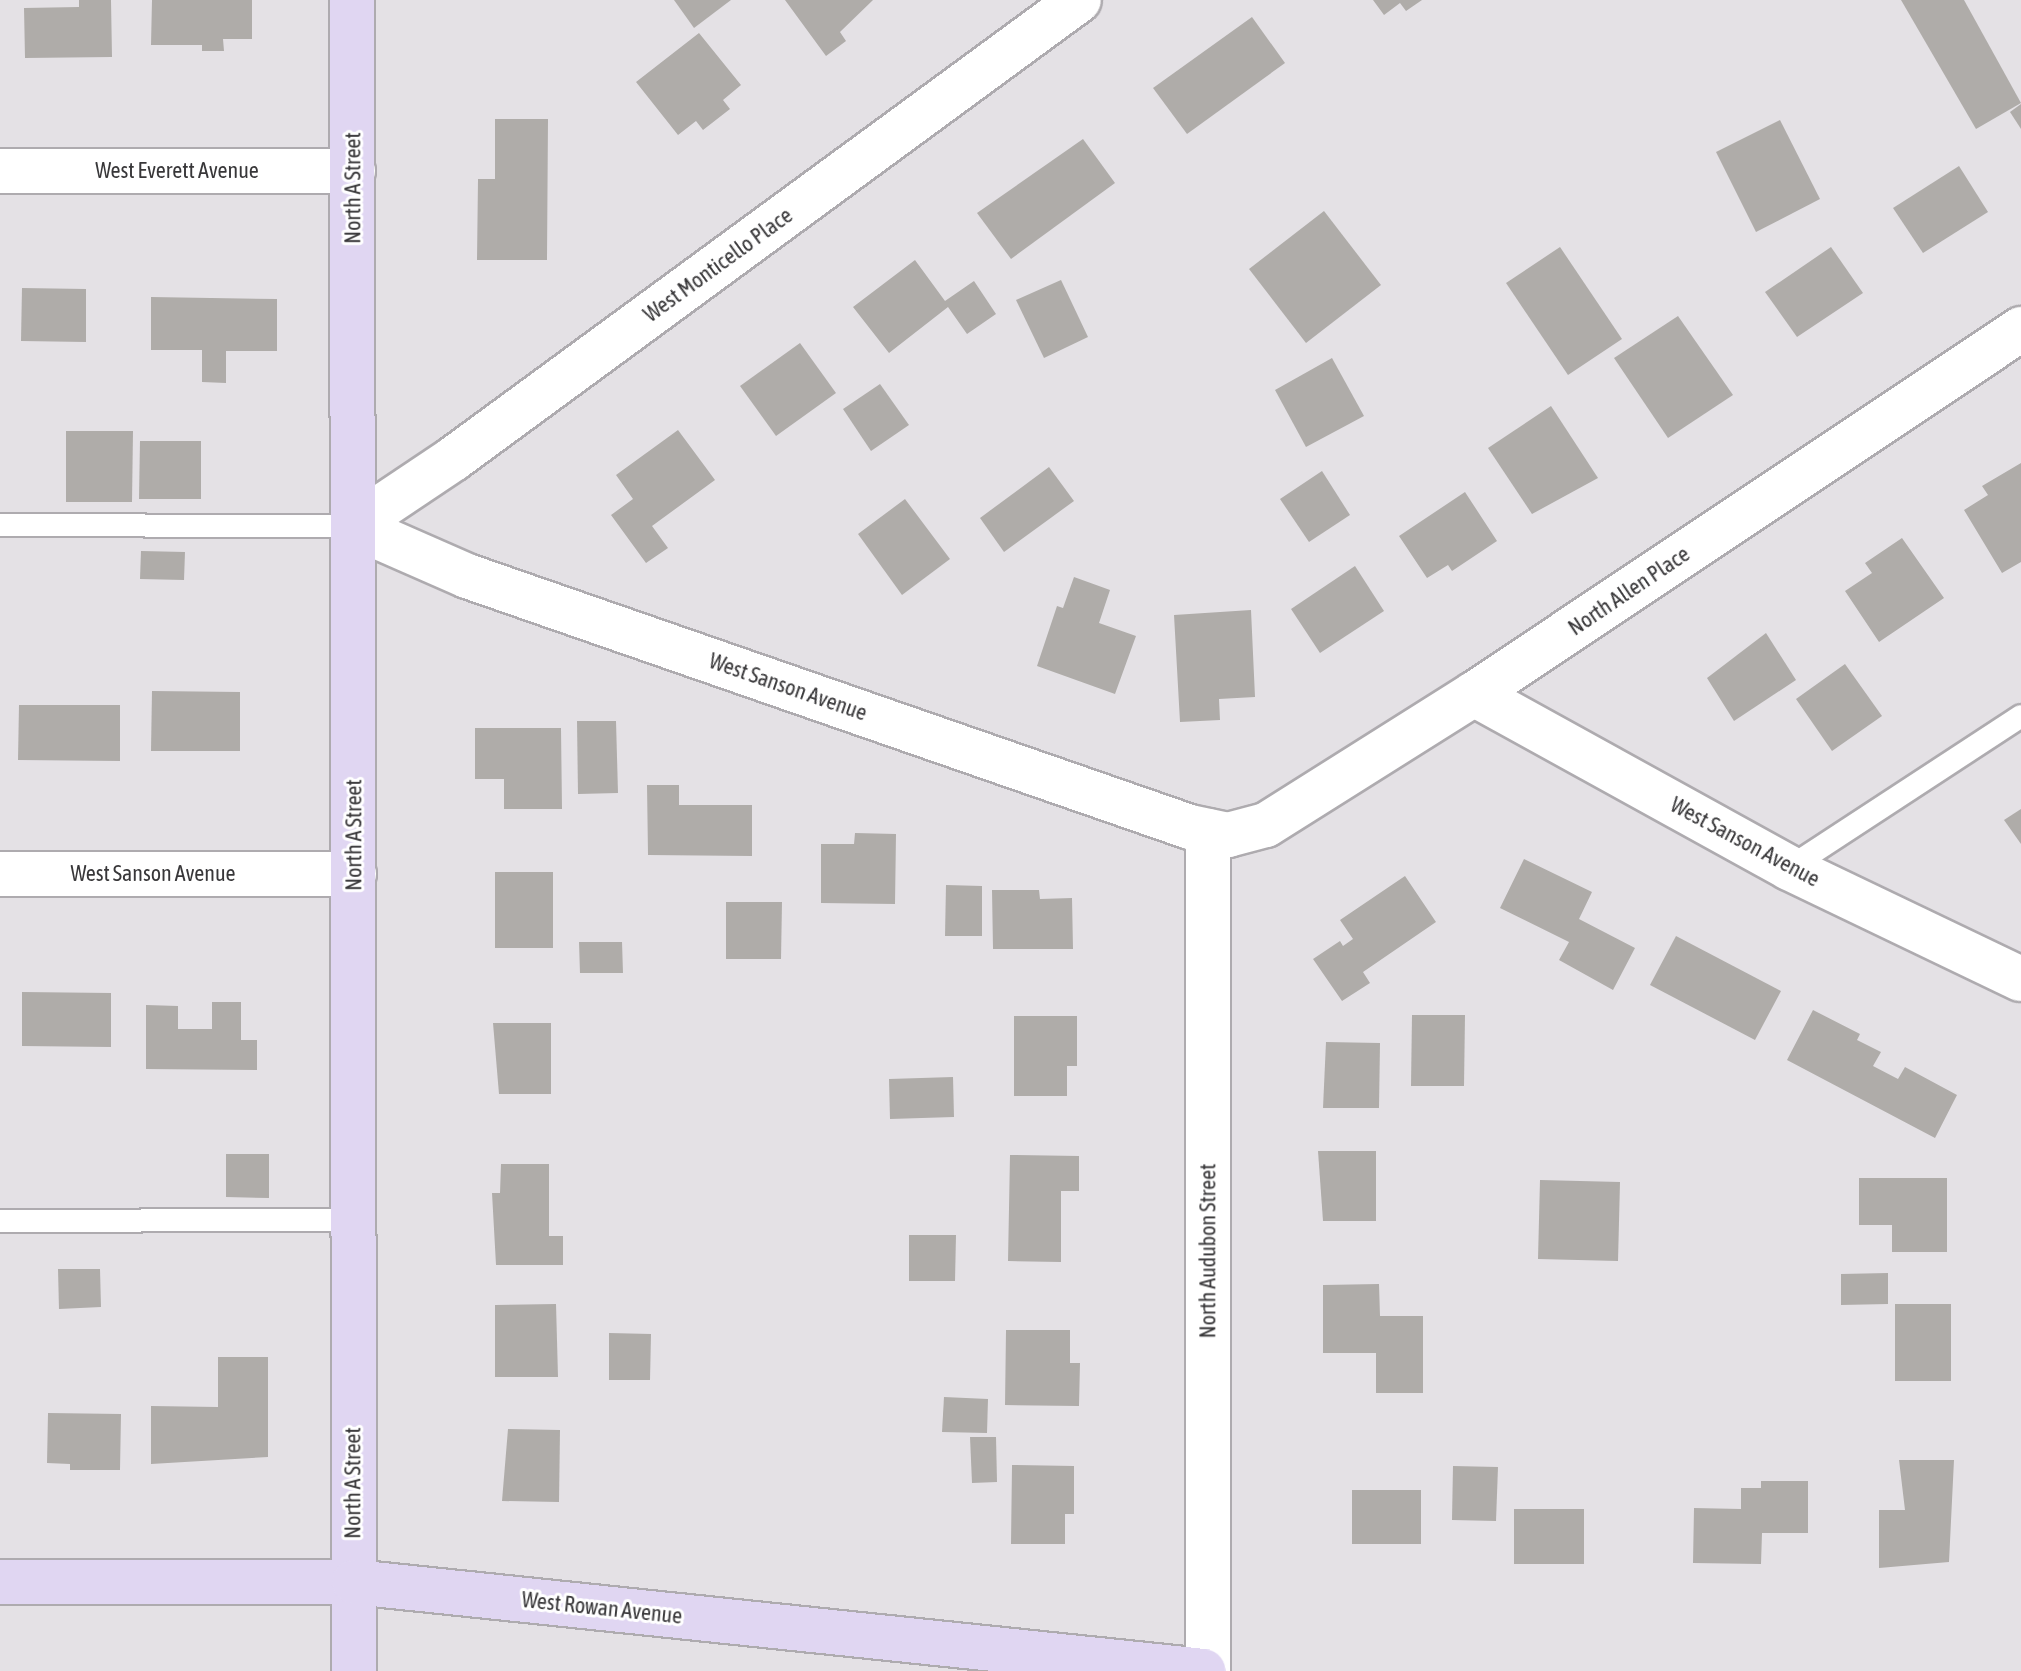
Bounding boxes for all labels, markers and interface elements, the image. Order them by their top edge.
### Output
street label: North A Street [340,132,366,244]
street label: West Everett Avenue [95,158,259,184]
street label: West Monticello Place [638,202,798,328]
street label: North Allen Place [1563,541,1695,641]
street label: West Sanson Avenue [706,648,870,726]
street label: North A Street [341,779,367,891]
street label: West Sanson Avenue [1666,792,1824,892]
street label: West Sanson Avenue [70,861,236,887]
street label: North Audubon Street [1195,1164,1221,1338]
street label: North A Street [340,1427,366,1539]
street label: West Rowan Avenue [520,1586,684,1630]

